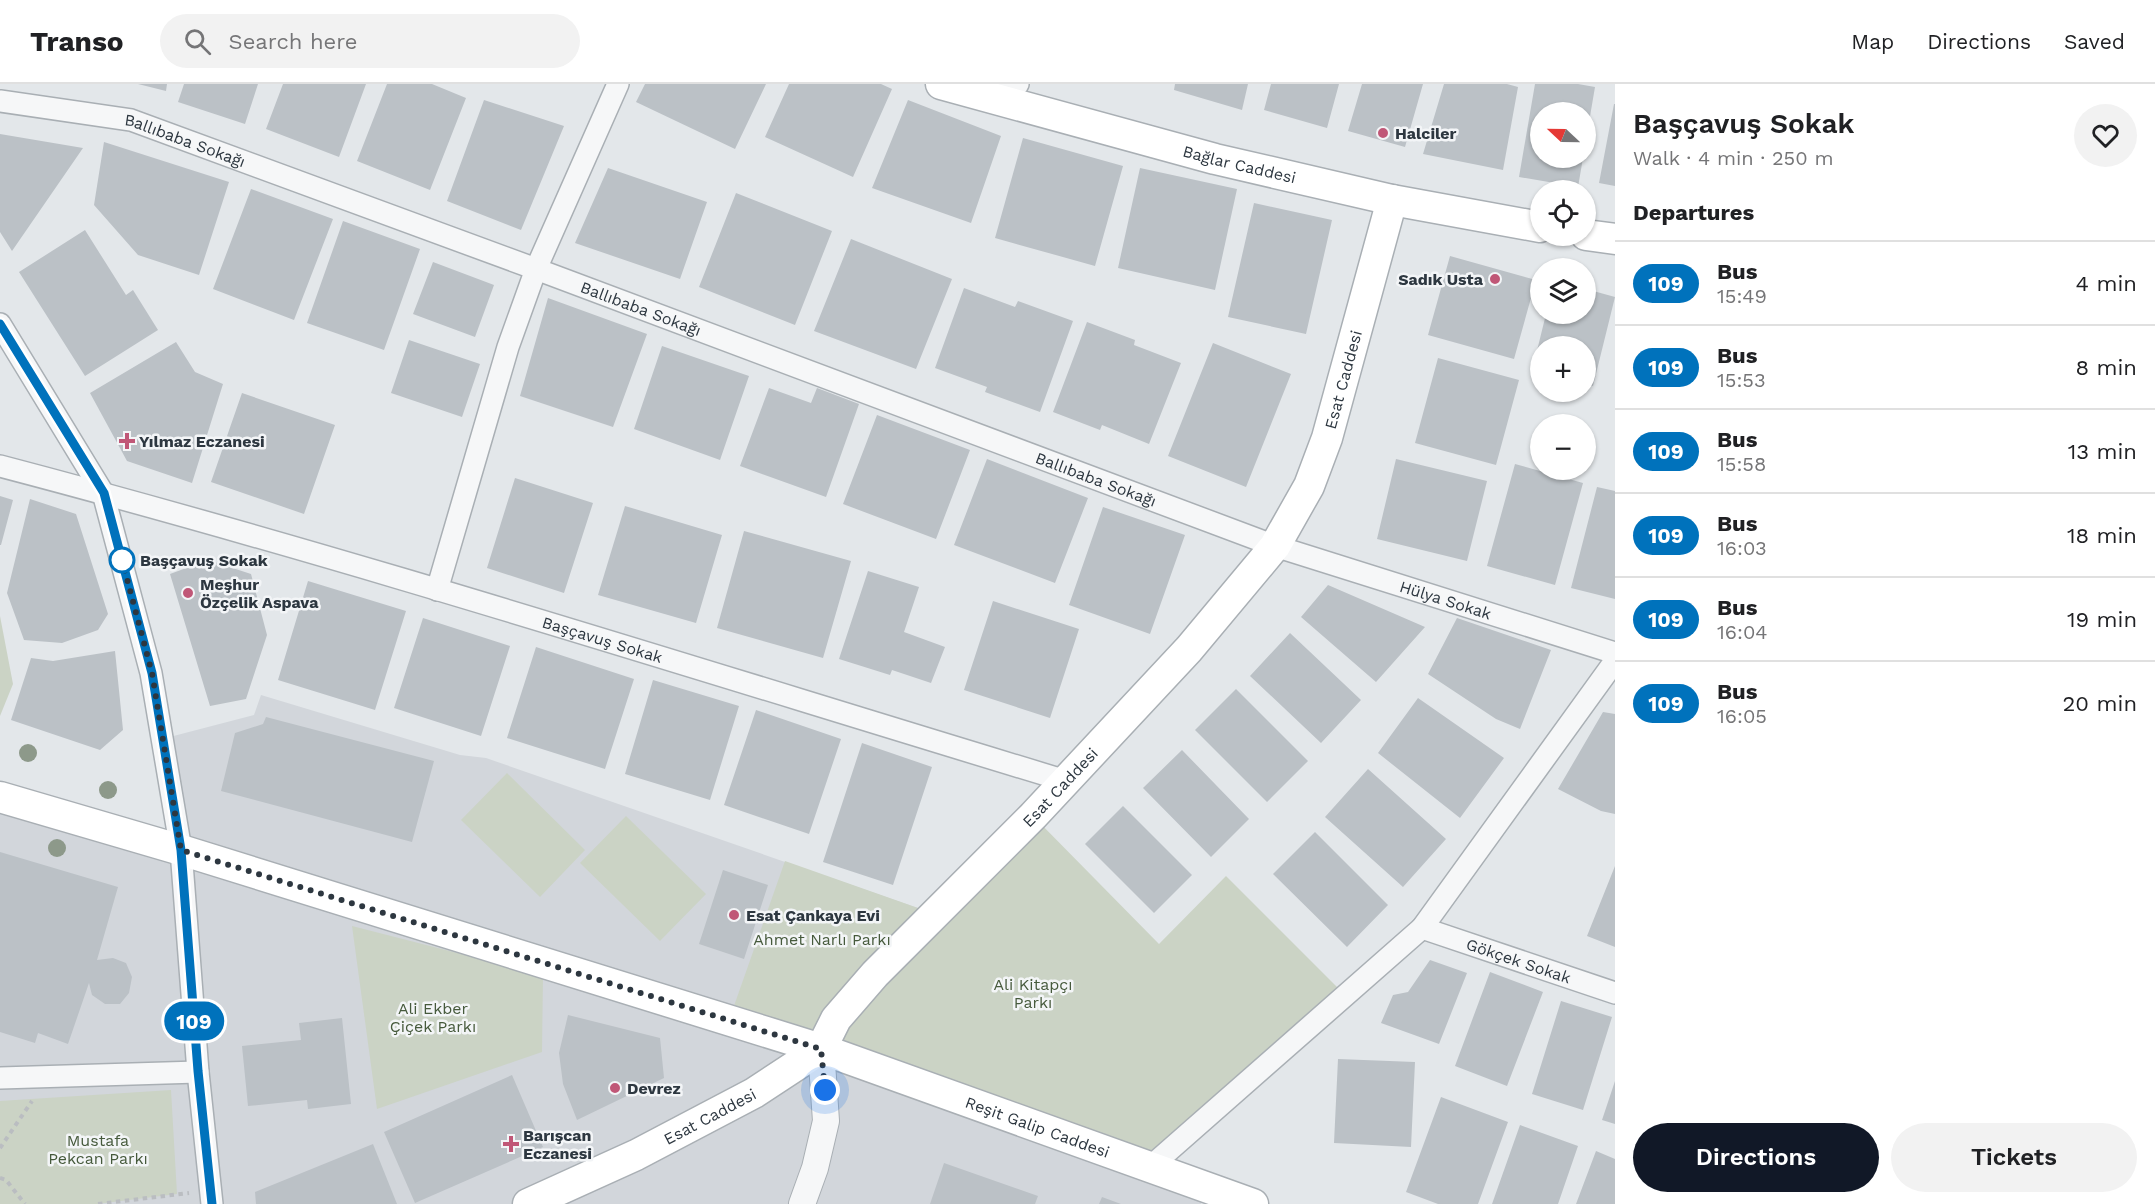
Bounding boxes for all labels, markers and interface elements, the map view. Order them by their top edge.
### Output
search box [160,14,580,68]
text: Transo [30,25,124,58]
icon: search [181,25,214,58]
text: Search here [229,29,358,54]
text: Map [1851,29,1894,54]
text: Directions [1927,29,2031,54]
text: Saved [2064,29,2125,54]
north arrow [1530,102,1596,168]
map controls [1530,102,1596,480]
button: heart [2074,104,2137,167]
text: Başçavuş Sokak [1633,107,1854,140]
street label: Ballıbaba Sokağı [124,110,248,171]
place label: Halciler [1395,124,1457,143]
marker: Halciler [1376,126,1390,140]
street label: Bağlar Caddesi [1181,141,1298,187]
text: Walk · 4 min · 250 m [1633,146,1834,170]
button: locate [1530,180,1596,246]
text: Departures [1633,200,1754,225]
button: layers [1530,258,1596,324]
text: Bus [1717,259,1757,284]
place label: Sadık Usta [1398,270,1484,289]
text: 109 [1648,271,1684,296]
text: 4 min [2076,271,2137,296]
marker: Sadık Usta [1488,272,1502,286]
street label: Ballıbaba Sokağı [578,277,704,340]
text: 15:49 [1717,284,1767,308]
street label: Esat Caddesi [1320,328,1365,431]
button: + [1530,336,1596,402]
text: Bus [1717,343,1757,368]
text: 109 [1648,355,1684,380]
text: 8 min [2076,355,2137,380]
text: 15:53 [1717,368,1766,392]
button: − [1530,414,1596,480]
text: Bus [1717,427,1757,452]
place label: Yılmaz Eczanesi [139,432,265,451]
marker: Yılmaz Eczanesi [120,434,134,448]
text: 109 [1648,439,1684,464]
text: 13 min [2068,439,2137,464]
street label: Ballıbaba Sokağı [1033,448,1159,510]
text: 15:58 [1717,452,1766,476]
text: Bus [1717,511,1757,536]
text: 109 [1648,523,1684,548]
text: 18 min [2067,523,2137,548]
text: 16:03 [1717,536,1767,560]
marker: Başçavuş Sokak [109,547,135,573]
place label: Başçavuş Sokak [140,551,268,570]
place label: Meşhur Özçelik Aspava [200,575,319,612]
street label: Hülya Sokak [1397,576,1494,623]
marker: Meşhur Özçelik Aspava [181,586,195,600]
text: Bus [1717,595,1757,620]
text: 109 [1648,607,1684,632]
text: 19 min [2067,607,2137,632]
street label: Başçavuş Sokak [540,612,665,667]
text: 16:04 [1717,620,1768,644]
text: Bus [1717,679,1757,704]
text: 109 [1648,691,1684,716]
text: 20 min [2063,691,2137,716]
text: 16:05 [1717,704,1767,728]
street label: Esat Caddesi [1018,744,1102,831]
place label: Esat Çankaya Evi [746,906,880,925]
marker: Esat Çankaya Evi [727,908,741,922]
park label: Ahmet Narlı Parkı [753,930,891,949]
street label: Gökçek Sokak [1464,934,1574,987]
park label: Ali Kitapçı Parkı [994,975,1072,1012]
park label: Ali Ekber Çiçek Parkı [390,999,476,1036]
line badge: 109 [160,1002,228,1040]
text: 109 [176,1009,212,1034]
your location [810,1075,840,1105]
place label: Devrez [627,1079,681,1098]
marker: Devrez [608,1081,622,1095]
street label: Esat Caddesi [660,1084,759,1148]
street label: Reşit Galip Caddesi [963,1092,1112,1161]
button: Directions [1633,1123,1879,1192]
button: Tickets [1891,1123,2137,1192]
place label: Barışcan Eczanesi [523,1126,592,1163]
park label: Mustafa Pekcan Parkı [48,1131,148,1168]
marker: Barışcan Eczanesi [504,1137,518,1151]

